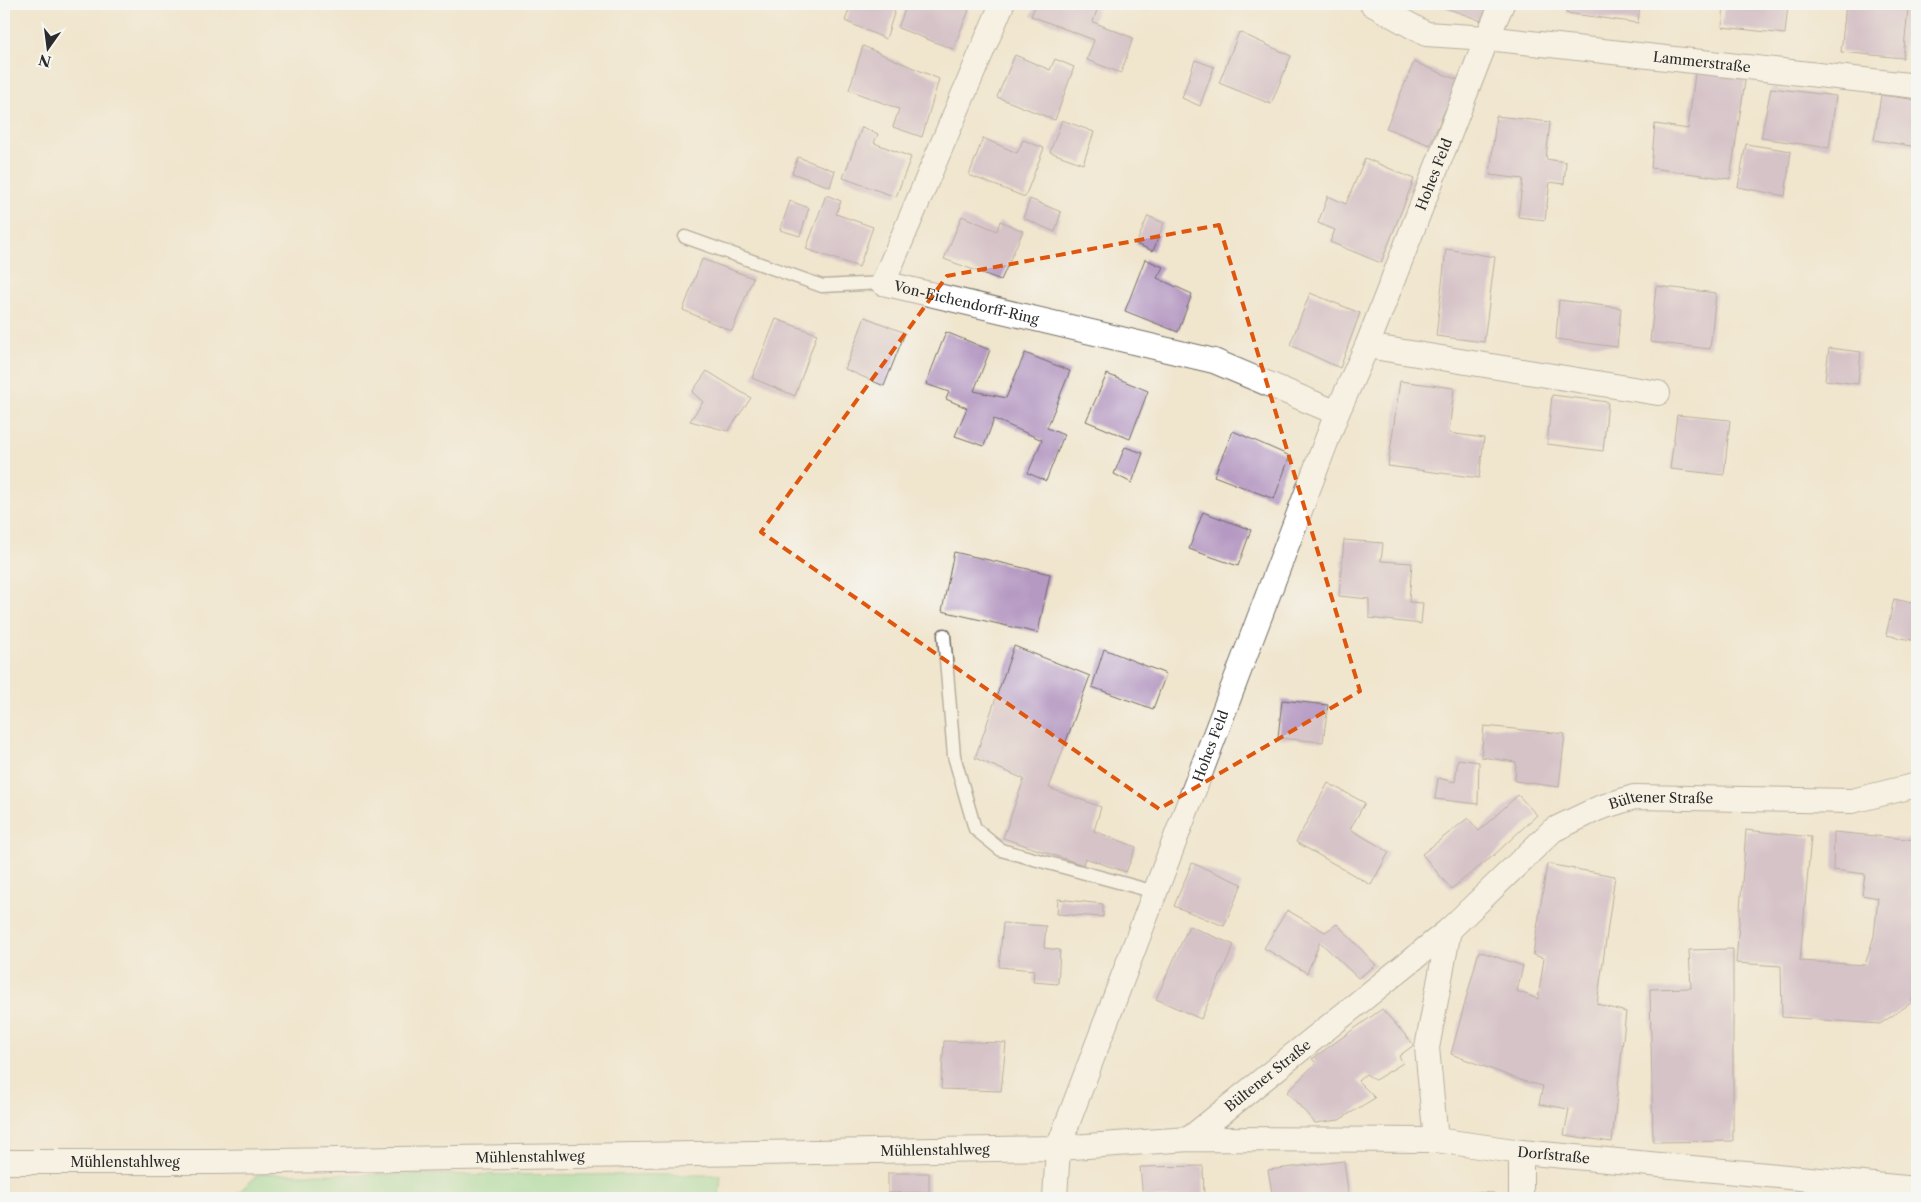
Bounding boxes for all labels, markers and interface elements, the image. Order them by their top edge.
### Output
north arrow [22,22,72,72]
street label: Lammerstraße [1652,48,1752,76]
text: N [37,50,53,71]
street label: Hohes Feld [1412,135,1456,213]
street label: Von-Eichendorff-Ring [891,277,1041,329]
street label: Hohes Feld [1189,707,1233,785]
street label: Bültener Straße [1606,788,1713,813]
street label: Bültener Straße [1221,1036,1315,1116]
street label: Mühlenstahlweg [880,1140,990,1160]
street label: Dorfstraße [1517,1143,1591,1167]
street label: Mühlenstahlweg [475,1147,585,1167]
street label: Mühlenstahlweg [70,1153,180,1171]

